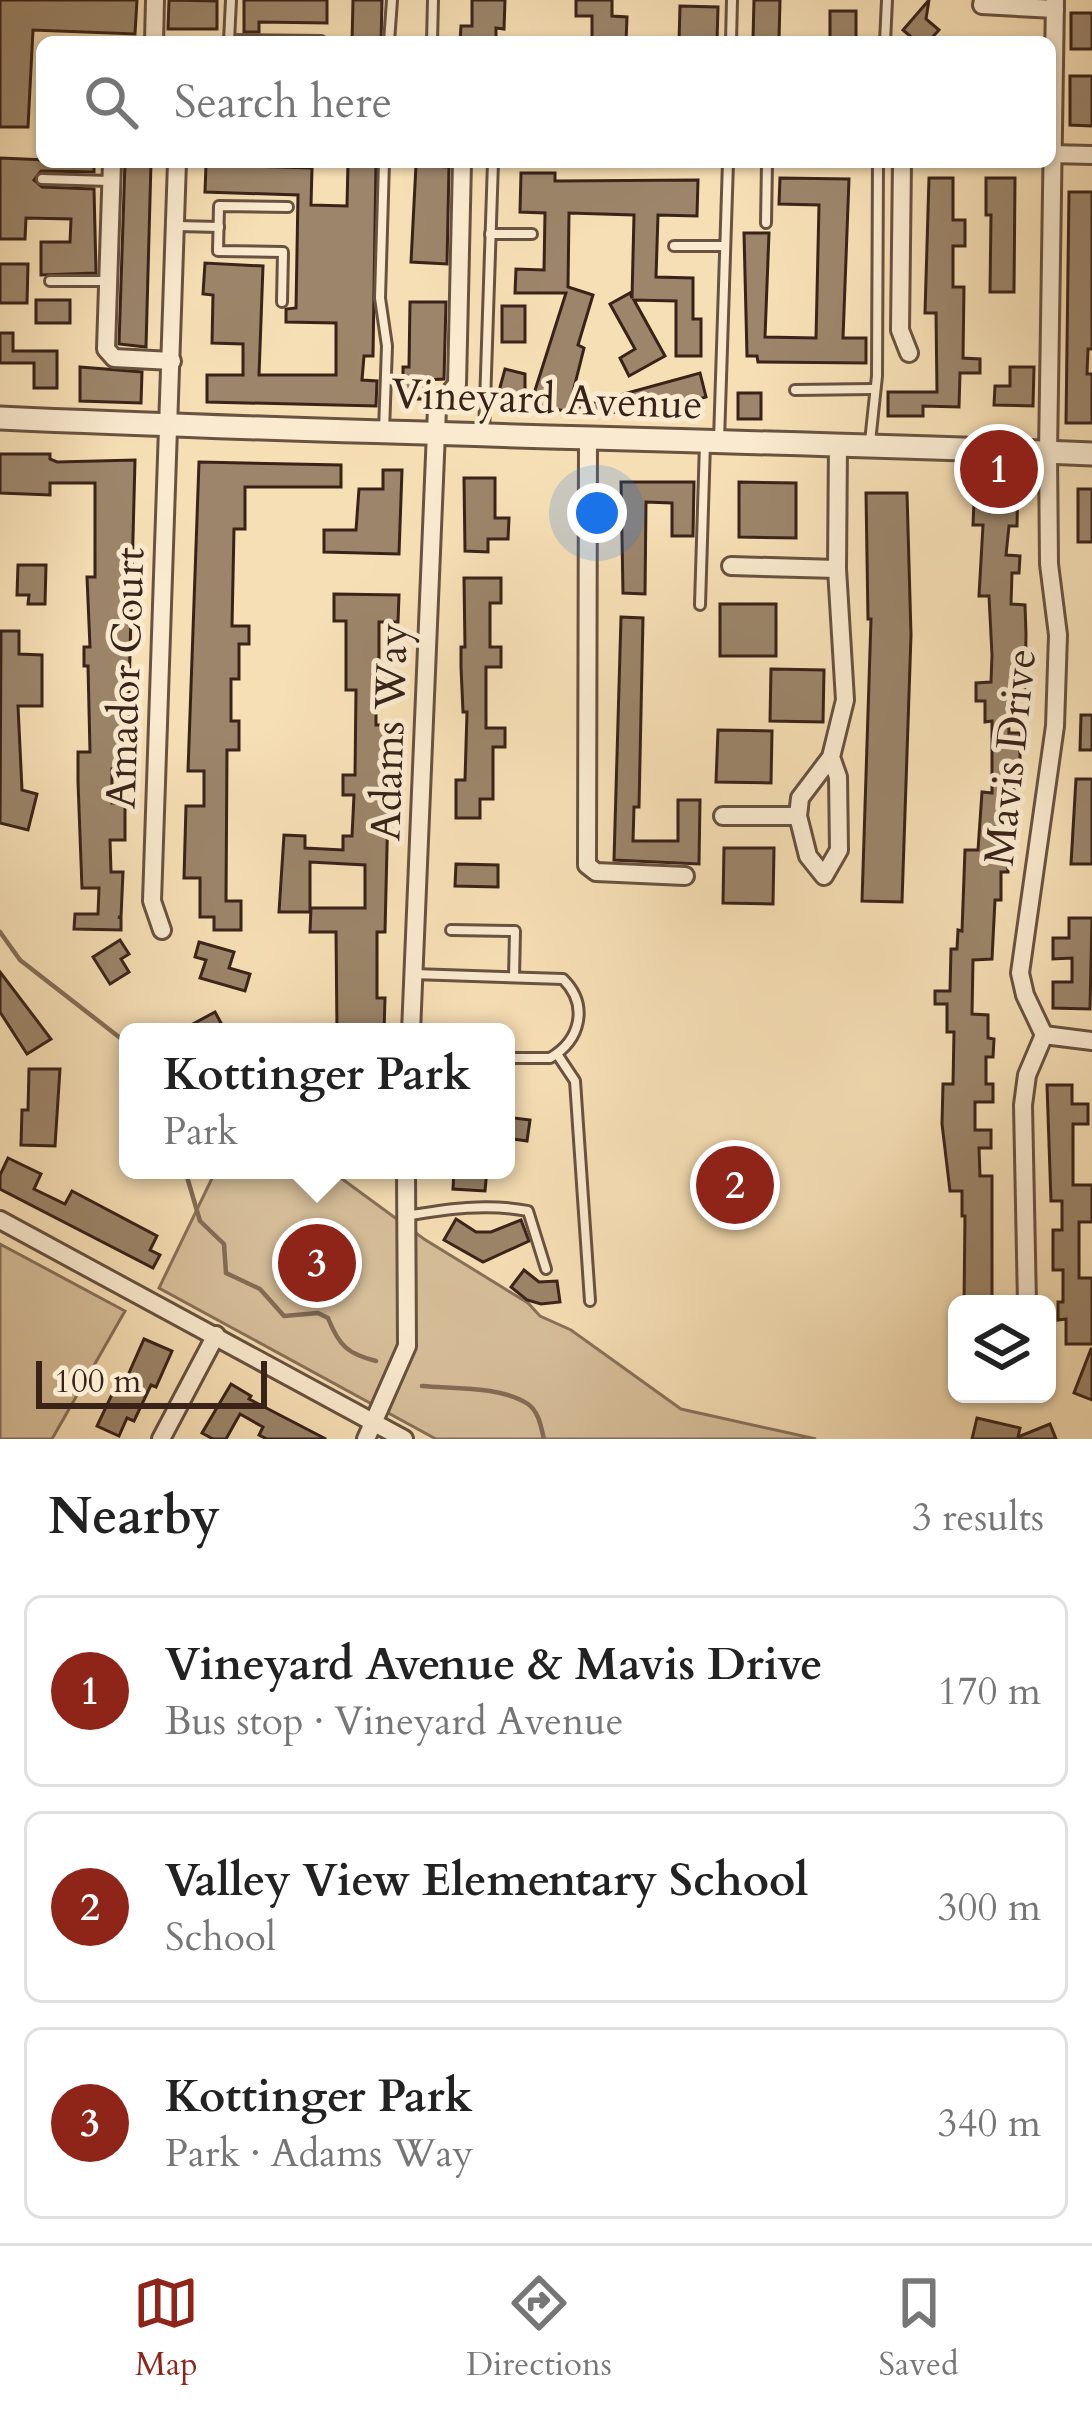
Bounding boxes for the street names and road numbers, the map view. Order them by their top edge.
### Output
street label: Vineyard Avenue [390,366,703,433]
street label: Amador Court [92,546,159,810]
street label: Adams Way [357,622,422,842]
street label: Mavis Drive [971,646,1050,868]

